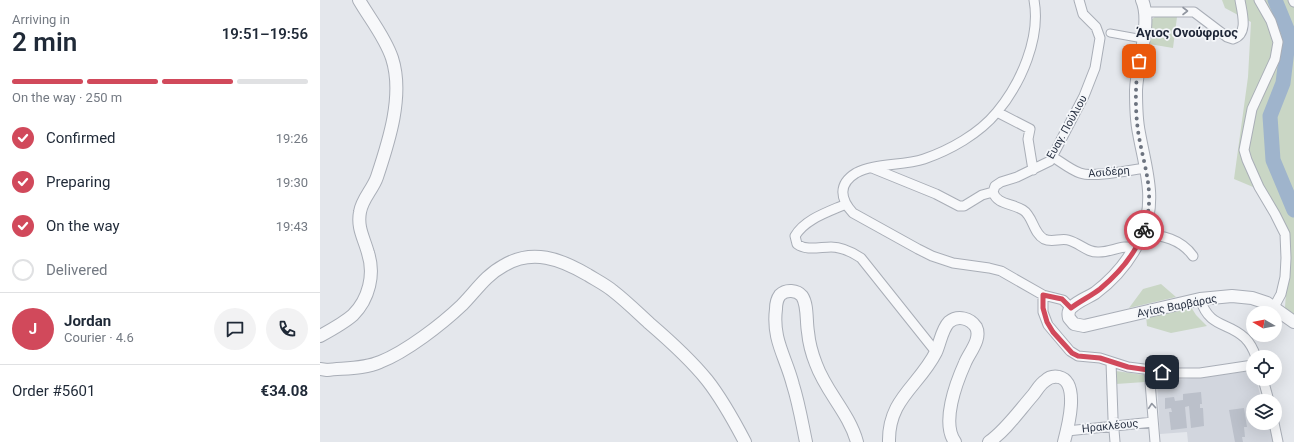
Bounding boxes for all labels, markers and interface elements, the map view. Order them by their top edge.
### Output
one-way arrow [1182,7,1188,15]
text: Arriving in [12,12,70,27]
text: 19:51–19:56 [222,25,308,43]
district label: Άγιος Ονούφριος [1136,25,1238,40]
text: 2 min [12,27,77,57]
pin [1122,44,1156,78]
icon: bag [1128,50,1150,72]
text: On the way · 250 m [12,90,122,105]
street label: Ευαγ. Πούλιου [1044,93,1090,161]
icon: check [12,127,34,149]
text: Confirmed [46,129,116,147]
text: 19:26 [276,131,308,146]
street label: Ασιδέρη [1088,164,1130,180]
icon: check [12,171,34,193]
text: Preparing [46,173,110,191]
text: 19:30 [276,175,308,190]
courier [1124,210,1164,250]
icon: check [12,215,34,237]
text: On the way [46,217,120,235]
text: 19:43 [276,219,308,234]
icon: bike [1133,219,1155,241]
text: Delivered [46,261,108,279]
street label: Αγίας Βαρβάρας [1136,292,1218,320]
north arrow [1246,306,1282,342]
map controls [1246,306,1282,430]
button: chat [214,308,256,350]
button: phone [266,308,308,350]
text: Jordan [64,312,111,330]
text: J [29,320,37,338]
text: Courier · 4.6 [64,330,134,345]
button: locate [1246,350,1282,386]
pin [1145,355,1179,389]
icon: home [1151,361,1173,383]
text: Order #5601 [12,382,95,400]
text: €34.08 [261,382,308,400]
button: layers [1246,394,1282,430]
one-way arrow [1147,403,1156,409]
street label: Ηρακλέους [1081,417,1139,435]

